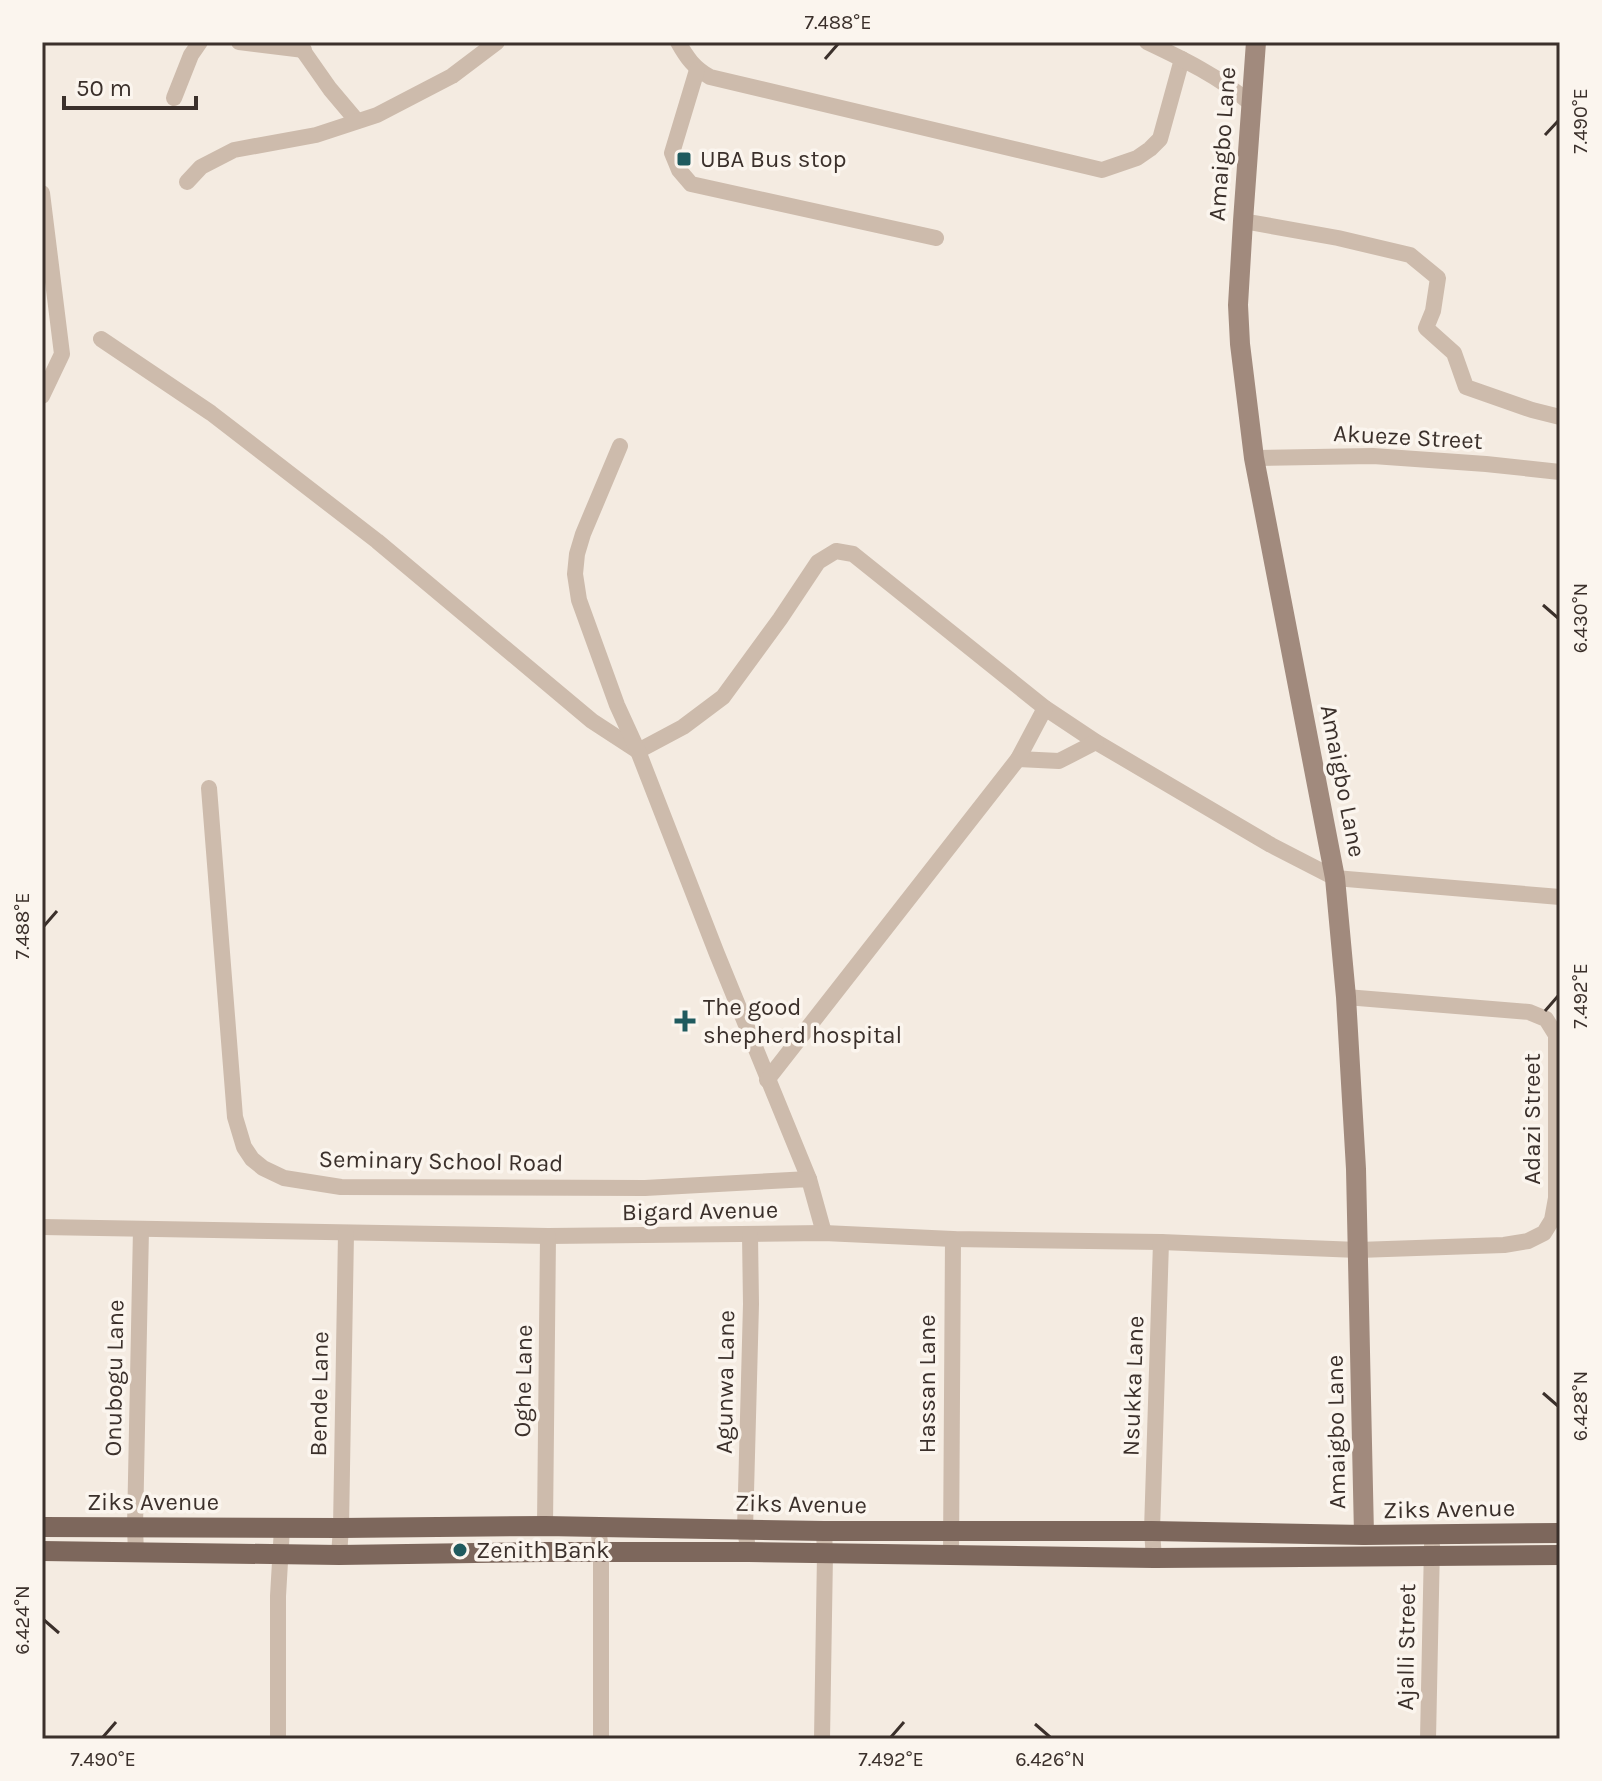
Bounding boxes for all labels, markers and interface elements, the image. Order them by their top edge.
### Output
text: 7.488°E [805,11,871,34]
scale bar [64,60,196,110]
street label: Amaigbo Lane [1203,66,1241,222]
text: 50 m [76,74,132,102]
text: 7.490°E [1569,88,1592,154]
place label: UBA Bus stop [700,145,847,173]
marker: UBA Bus stop [675,150,693,168]
street label: Akueze Street [1333,419,1483,455]
text: 6.430°N [1569,583,1592,653]
street label: Amaigbo Lane [1315,703,1371,859]
text: 7.488°E [11,893,34,959]
text: 7.492°E [1569,963,1592,1029]
place label: The good shepherd hospital [703,993,902,1049]
marker: The good shepherd hospital [674,1010,696,1032]
street label: Adazi Street [1518,1053,1546,1185]
street label: Seminary School Road [318,1145,564,1177]
street label: Bigard Avenue [622,1196,778,1226]
street label: Onubogu Lane [99,1299,129,1457]
street label: Agunwa Lane [710,1310,740,1454]
street label: Hassan Lane [913,1314,941,1454]
street label: Nsukka Lane [1117,1315,1149,1457]
street label: Oghe Lane [508,1324,538,1438]
street label: Bende Lane [304,1331,334,1457]
street label: Amaigbo Lane [1321,1355,1351,1509]
text: 6.428°N [1569,1371,1592,1441]
street label: Ziks Avenue [87,1488,219,1516]
street label: Ziks Avenue [735,1489,867,1519]
street label: Ziks Avenue [1383,1494,1515,1524]
place label: Zenith Bank [476,1536,610,1564]
marker: Zenith Bank [451,1541,469,1559]
street label: Ajalli Street [1391,1583,1421,1711]
text: 6.424°N [11,1585,34,1655]
text: 7.490°E [70,1748,136,1771]
text: 7.492°E [858,1748,924,1771]
text: 6.426°N [1015,1748,1085,1771]

